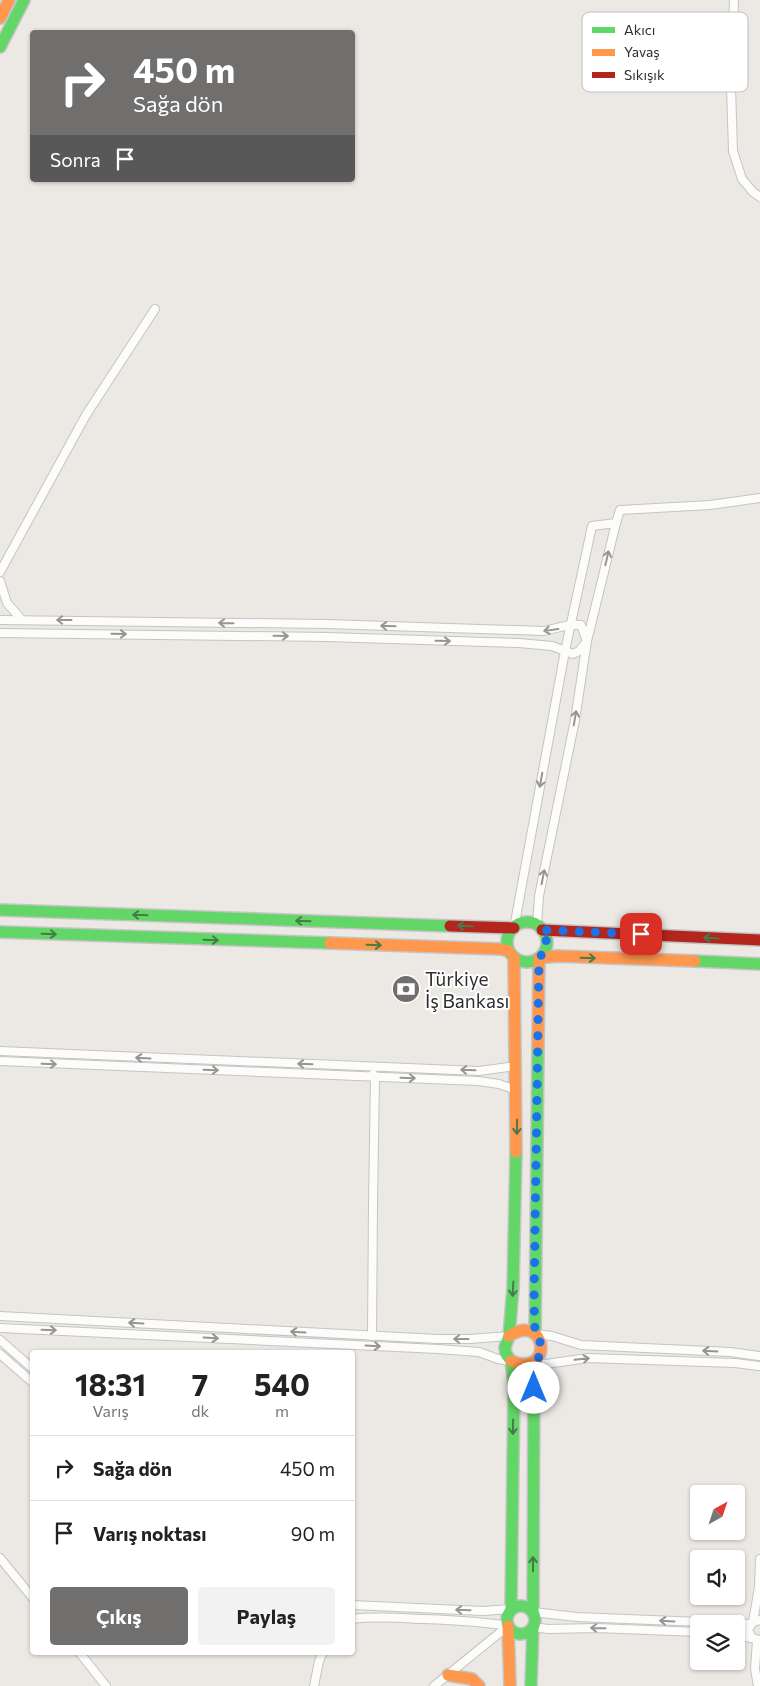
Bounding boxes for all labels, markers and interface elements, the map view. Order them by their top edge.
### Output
legend [582,12,748,92]
text: Akıcı [624,21,655,38]
text: Yavaş [624,43,660,60]
text: 450 m [133,47,235,90]
icon: right [50,50,115,115]
text: Sıkışık [624,66,665,83]
text: Sağa dön [133,90,223,117]
icon: arrive [111,145,139,173]
text: Sonra [50,148,101,171]
one-way arrow [603,551,612,567]
one-way arrow [56,615,72,625]
one-way arrow [218,618,234,628]
one-way arrow [381,621,397,631]
one-way arrow [543,625,559,635]
one-way arrow [110,629,126,639]
one-way arrow [272,631,289,641]
one-way arrow [435,636,451,645]
one-way arrow [570,710,580,726]
one-way arrow [536,771,546,787]
one-way arrow [539,869,548,885]
one-way arrow [133,910,149,920]
pin [620,913,662,955]
one-way arrow [295,916,311,925]
icon: arrive [627,920,655,948]
one-way arrow [458,921,474,931]
one-way arrow [40,929,56,939]
one-way arrow [704,933,720,942]
one-way arrow [203,935,219,944]
one-way arrow [365,940,381,950]
one-way arrow [580,953,596,962]
place label: Türkiye İş Bankası [425,967,509,1012]
bank icon: Türkiye İş Bankası [391,974,421,1004]
one-way arrow [135,1053,151,1062]
one-way arrow [40,1059,56,1068]
one-way arrow [297,1059,314,1069]
one-way arrow [460,1065,476,1075]
one-way arrow [203,1066,219,1075]
one-way arrow [400,1073,416,1083]
one-way arrow [512,1118,521,1134]
one-way arrow [508,1281,517,1297]
one-way arrow [128,1319,144,1328]
one-way arrow [40,1325,56,1335]
one-way arrow [291,1327,307,1336]
one-way arrow [203,1333,219,1342]
one-way arrow [453,1334,469,1344]
one-way arrow [365,1342,381,1351]
one-way arrow [702,1347,718,1356]
one-way arrow [574,1354,590,1364]
position arrow [507,1361,559,1413]
text: 18:31 [75,1365,146,1402]
text: 7 [192,1365,208,1402]
text: 540 [254,1365,310,1402]
text: Varış [92,1401,129,1420]
text: dk [191,1401,209,1420]
text: m [275,1401,289,1420]
one-way arrow [509,1419,518,1435]
icon: right [50,1454,78,1482]
text: Sağa dön [93,1457,172,1480]
text: 450 m [280,1457,335,1480]
north arrow [690,1485,745,1540]
map controls [690,1485,745,1670]
icon: arrive [50,1519,78,1547]
text: Varış noktası [93,1522,206,1545]
text: 90 m [291,1522,335,1545]
button: sound [690,1550,745,1605]
one-way arrow [528,1556,538,1572]
button: Çıkış [50,1587,188,1645]
button: Paylaş [198,1587,335,1645]
one-way arrow [455,1605,471,1614]
button: layers [690,1615,745,1670]
one-way arrow [659,1617,675,1626]
one-way arrow [590,1623,606,1633]

